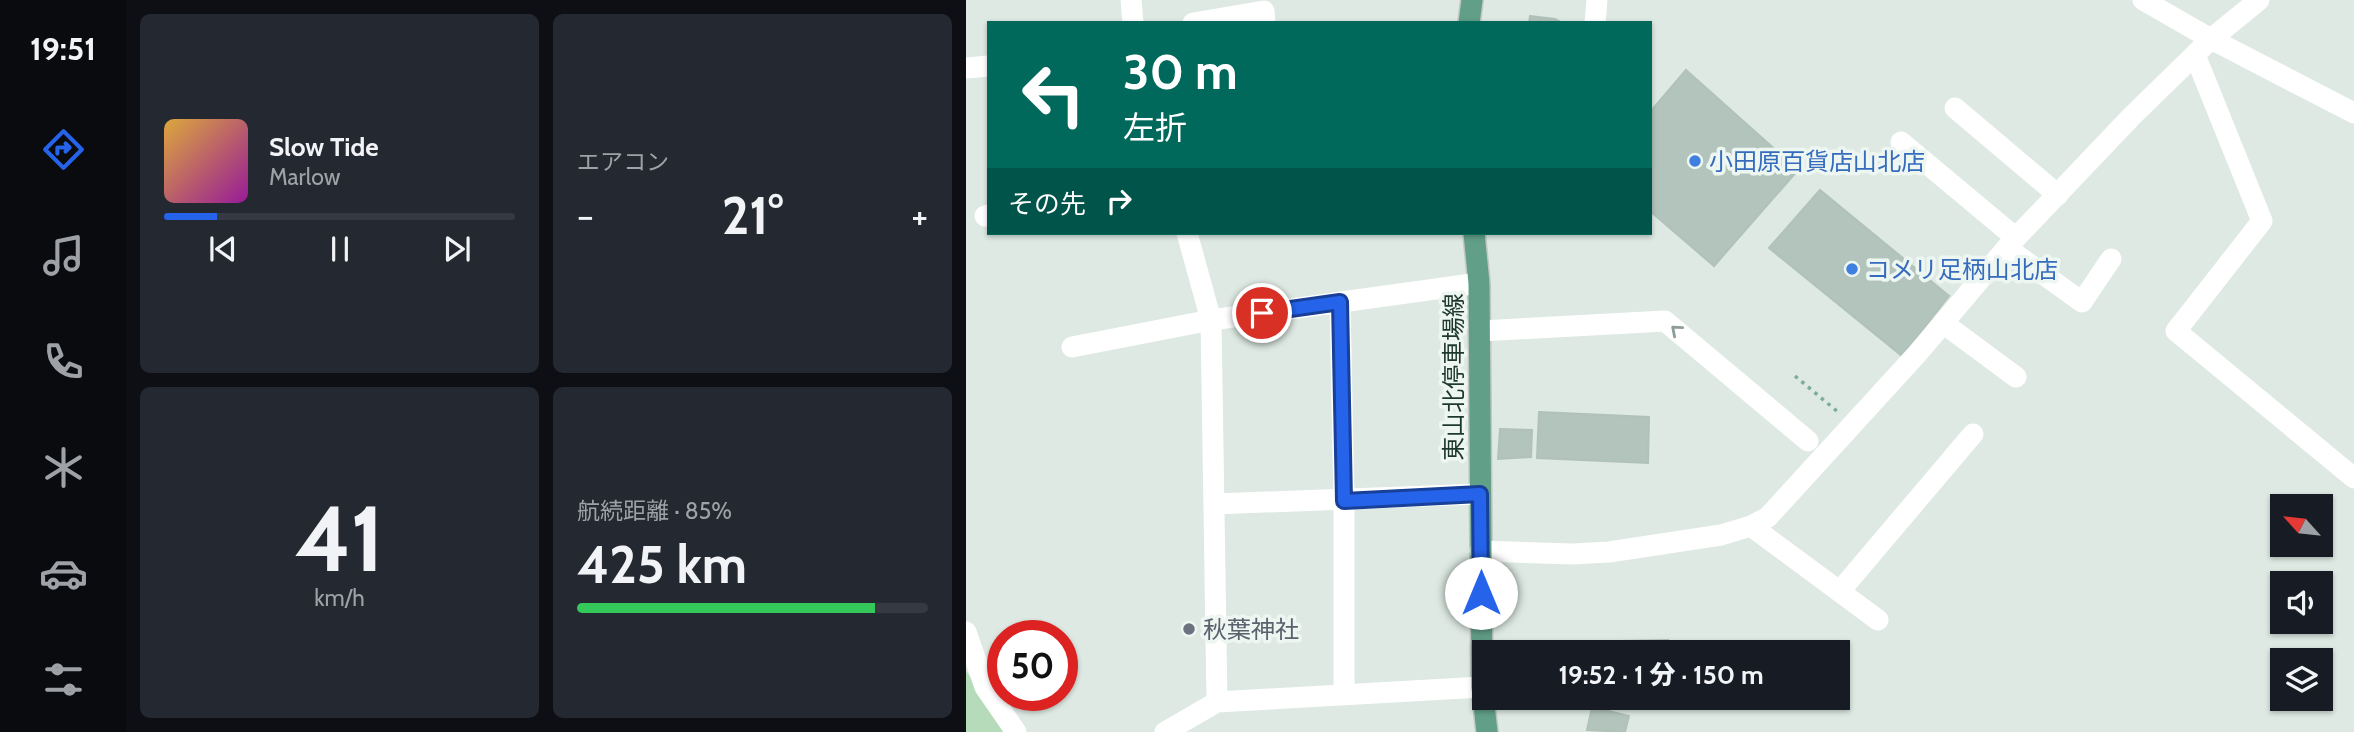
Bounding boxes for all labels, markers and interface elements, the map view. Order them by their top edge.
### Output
text: 19:51 [30,29,96,68]
text: 30 m [1123,42,1238,101]
icon: left [1008,49,1099,140]
text: 左折 [1123,108,1187,147]
icon: directions [39,125,88,174]
text: Slow Tide [269,131,379,163]
place label: 小田原百貨店山北店 [1709,147,1925,176]
text: エアコン [577,148,669,176]
marker: 小田原百貨店山北店 [1687,153,1703,169]
text: Marlow [269,163,340,191]
icon: right [1100,182,1138,220]
text: 21° [722,184,783,247]
text: その先 [1008,188,1086,220]
text: − [577,192,594,239]
text: + [911,192,928,239]
icon: previous [204,230,242,268]
icon: pause [321,230,359,268]
icon: next [438,230,476,268]
icon: music [39,231,88,280]
place label: コメリ足柄山北店 [1866,255,2058,284]
marker: コメリ足柄山北店 [1844,261,1860,277]
pin [1232,283,1292,343]
street label: 東山北停車場線 [1439,293,1468,461]
icon: arrive [1243,294,1281,332]
one-way arrow [1671,326,1684,338]
icon: phone [39,337,88,386]
icon: climate [39,443,88,492]
text: 41 [295,483,384,594]
north arrow [2270,494,2333,556]
map controls [2270,494,2333,711]
text: 航続距離 · 85% [577,497,732,525]
text: 425 km [577,533,747,596]
icon: car [39,549,88,598]
position arrow [1444,556,1518,630]
button: sound [2270,571,2333,634]
text: km/h [314,584,365,612]
place label: 秋葉神社 [1203,615,1299,644]
speed limit sign: 50 [987,620,1078,711]
marker: 秋葉神社 [1181,621,1197,637]
button: layers [2270,648,2333,711]
icon: filters [39,655,88,704]
text: 19:52 · 1 分 · 150 m [1559,659,1763,691]

